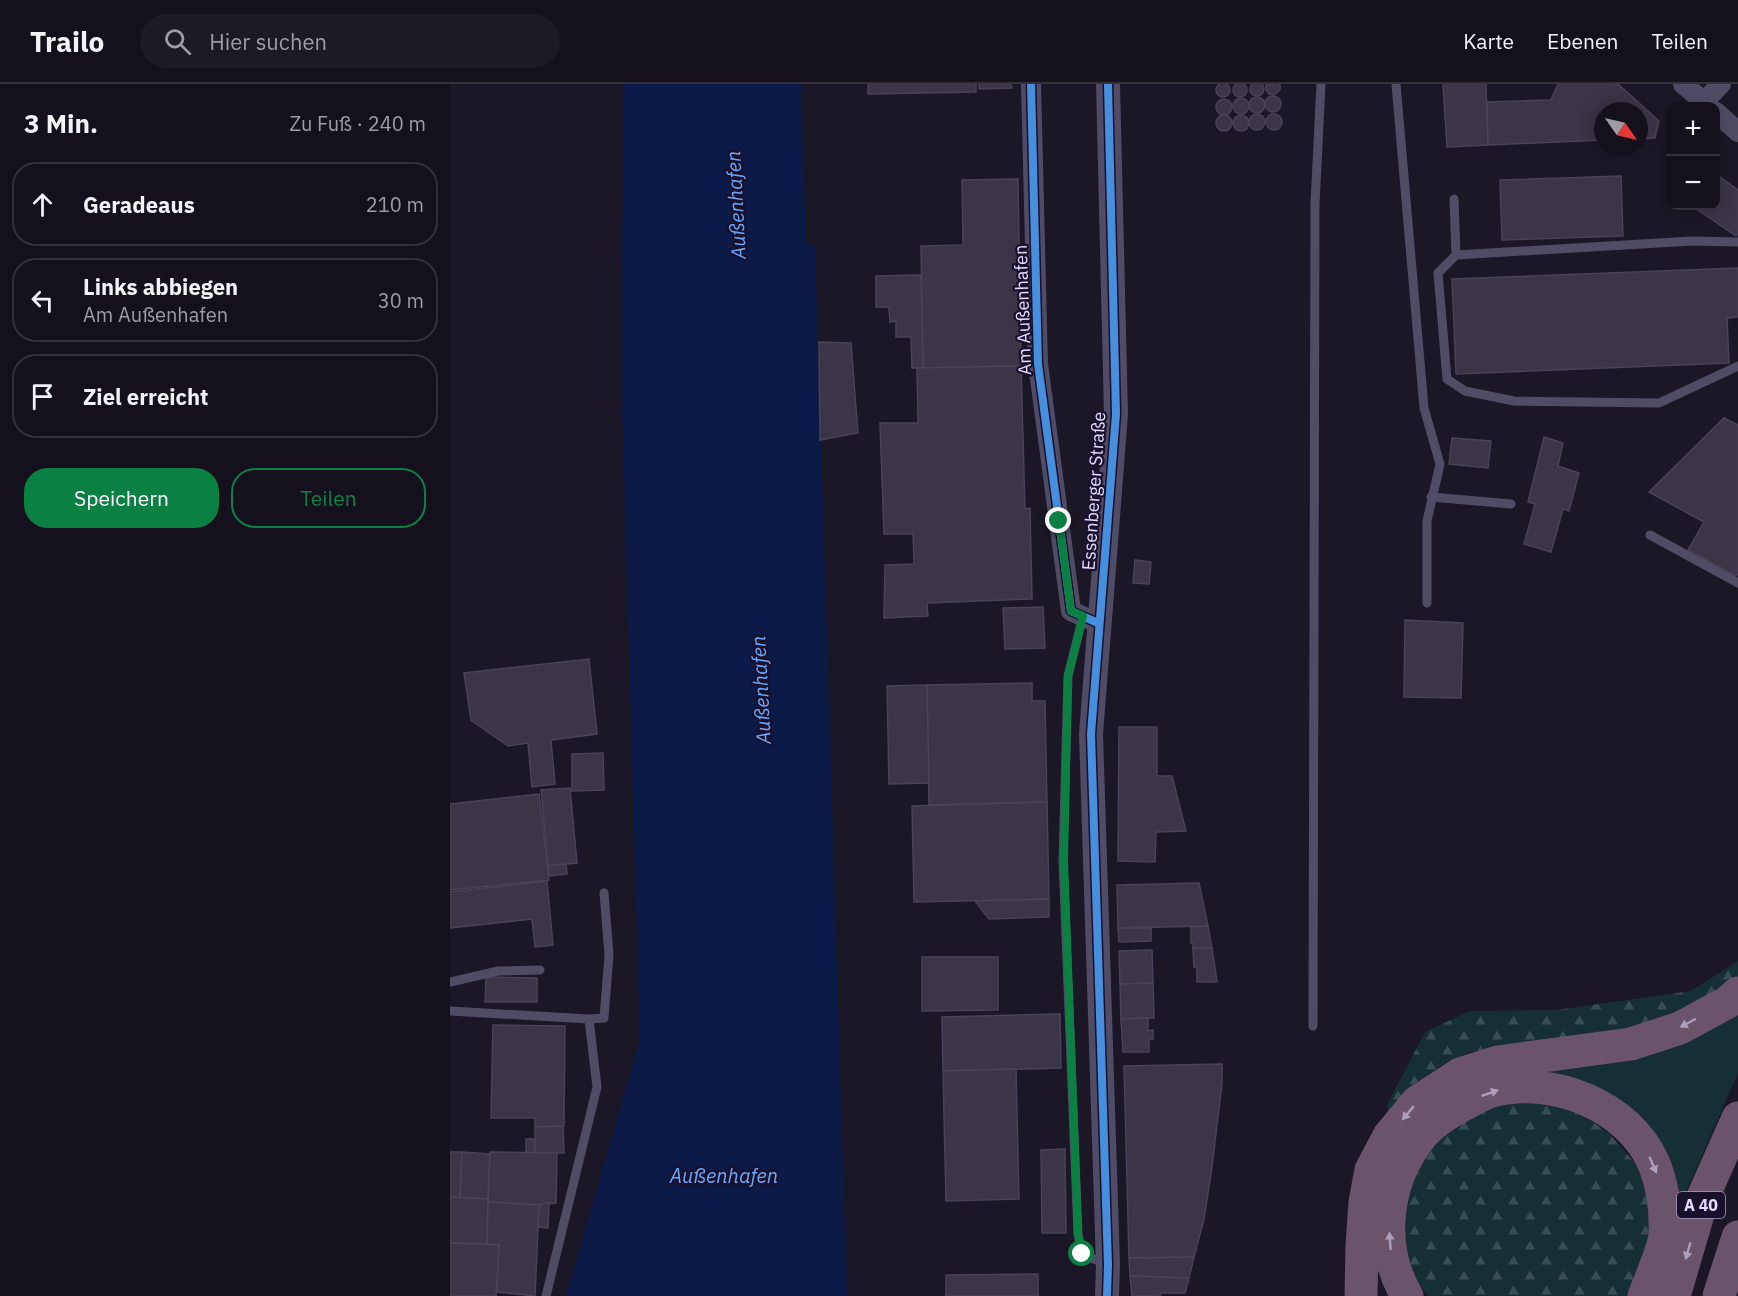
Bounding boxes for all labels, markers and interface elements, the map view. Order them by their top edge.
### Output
search box [140,14,560,68]
text: Trailo [30,23,104,60]
icon: search [161,25,194,58]
text: Hier suchen [209,27,327,56]
text: Karte [1463,27,1514,55]
text: Ebenen [1547,27,1618,55]
text: Teilen [1651,27,1708,55]
north arrow [1594,102,1648,156]
map controls [1666,102,1720,210]
button: + [1666,102,1720,156]
text: 3 Min. [24,106,98,140]
text: Zu Fuß · 240 m [289,110,426,137]
water label: Außenhafen [719,150,752,261]
button: − [1666,156,1720,210]
icon: ahead [26,188,59,221]
text: Geradeaus [83,190,195,219]
text: 210 m [366,191,424,218]
street label: Am Außenhafen [1009,244,1036,376]
text: Links abbiegen [83,272,238,301]
icon: left [26,284,59,317]
text: 30 m [378,287,424,314]
text: Am Außenhafen [83,301,228,328]
icon: arrive [26,380,59,413]
text: Ziel erreicht [83,382,208,411]
street label: Essenberger Straße [1076,411,1111,571]
button: Speichern [24,468,219,528]
button: Teilen [231,468,426,528]
route end [1045,507,1071,533]
water label: Außenhafen [744,635,777,746]
one-way arrow [1680,1018,1697,1028]
one-way arrow [1481,1088,1499,1097]
one-way arrow [1403,1105,1415,1120]
one-way arrow [1648,1157,1658,1175]
water label: Außenhafen [669,1162,778,1189]
road number: A 40 [1677,1192,1725,1218]
one-way arrow [1385,1232,1394,1251]
route start [1068,1240,1094,1266]
one-way arrow [1682,1242,1692,1260]

